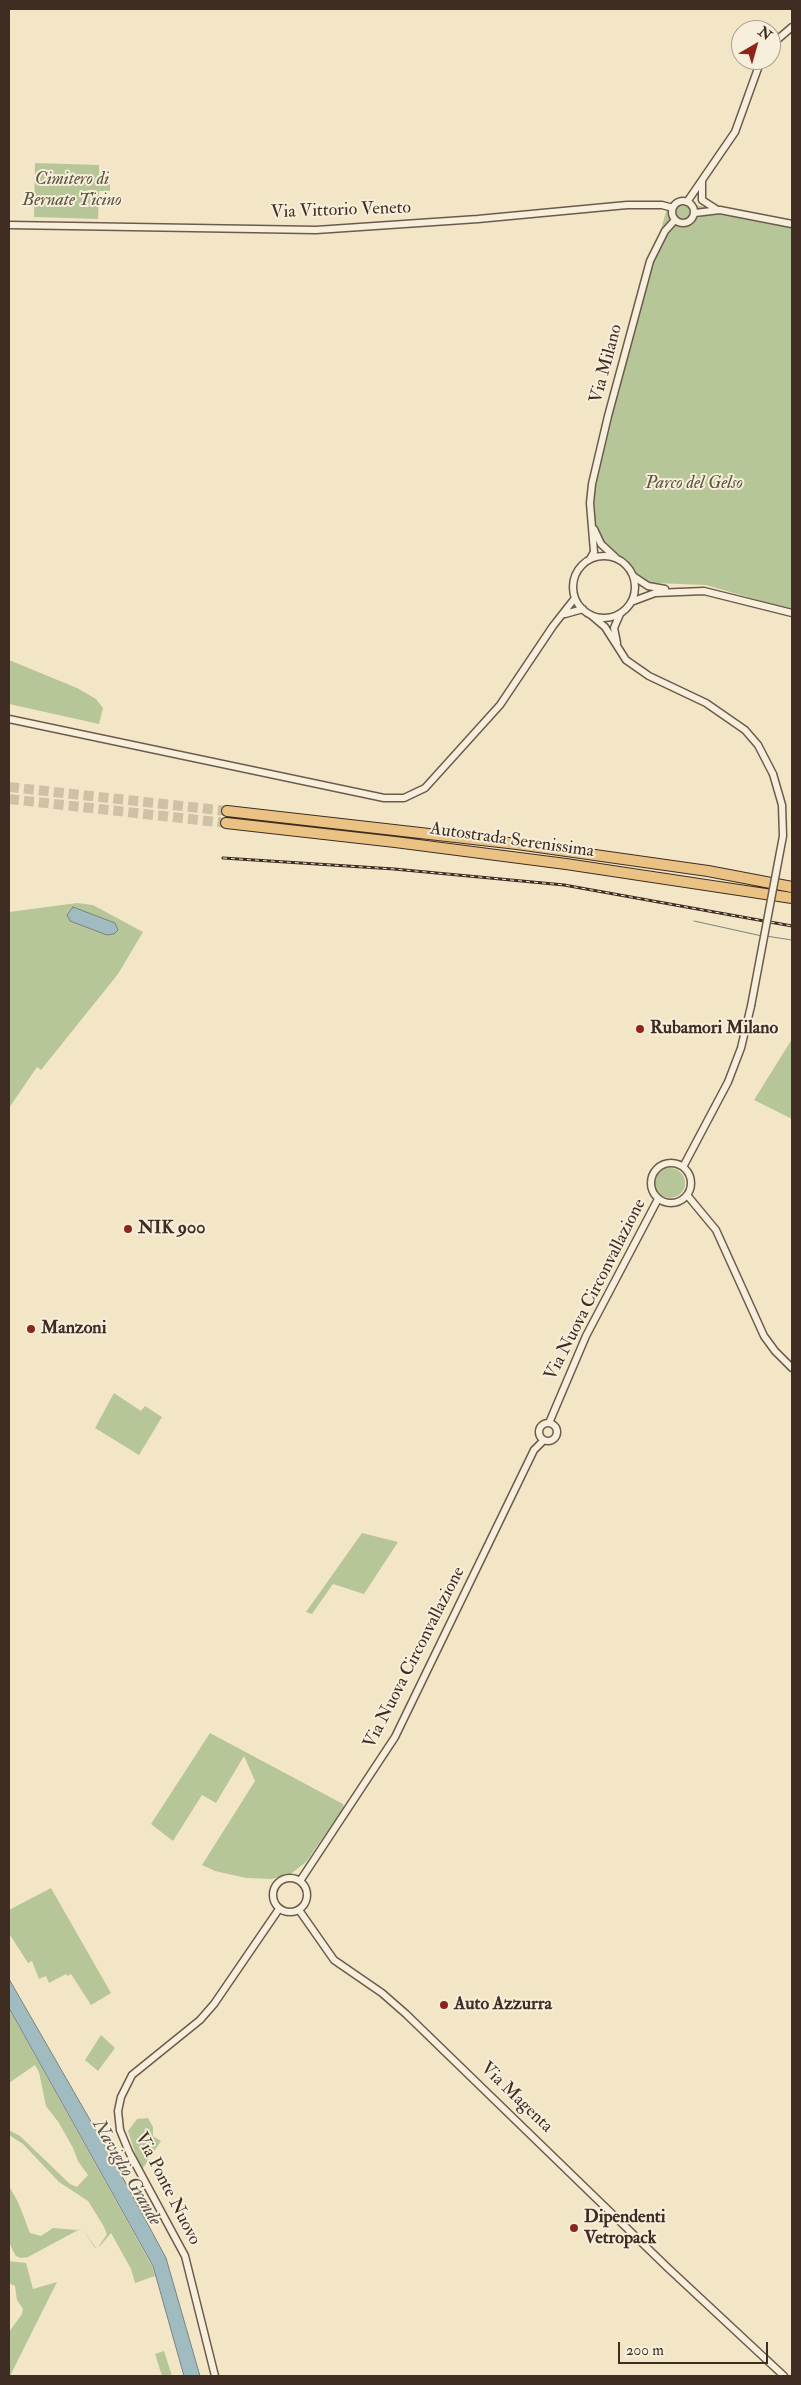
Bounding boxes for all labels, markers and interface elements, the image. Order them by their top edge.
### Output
north arrow [731,20,781,70]
text: N [755,23,775,44]
park label: Cimitero di Bernate Ticino [22,169,122,212]
street label: Via Vittorio Veneto [271,198,411,224]
street label: Via Milano [586,322,628,406]
park label: Parco del Gelso [645,473,743,495]
street label: Autostrada Serenissima [429,819,595,863]
place label: Rubamori Milano [650,1018,778,1040]
marker: Rubamori Milano [634,1023,646,1035]
street label: Via Nuova Circonvallazione [541,1196,651,1384]
place label: NIK 900 [138,1218,205,1240]
marker: NIK 900 [122,1223,134,1235]
place label: Manzoni [41,1318,106,1340]
marker: Manzoni [25,1323,37,1335]
street label: Via Nuova Circonvallazione [360,1564,470,1752]
place label: Auto Azzurra [454,1994,552,2016]
marker: Auto Azzurra [438,1999,450,2011]
street label: Via Magenta [475,2058,557,2138]
water label: Naviglio Grande [86,2116,166,2230]
street label: Via Ponte Nuovo [129,2129,205,2249]
place label: Dipendenti Vetropack [584,2207,665,2250]
marker: Dipendenti Vetropack [568,2222,580,2234]
scale bar [621,2332,771,2364]
text: 200 m [626,2341,664,2360]

